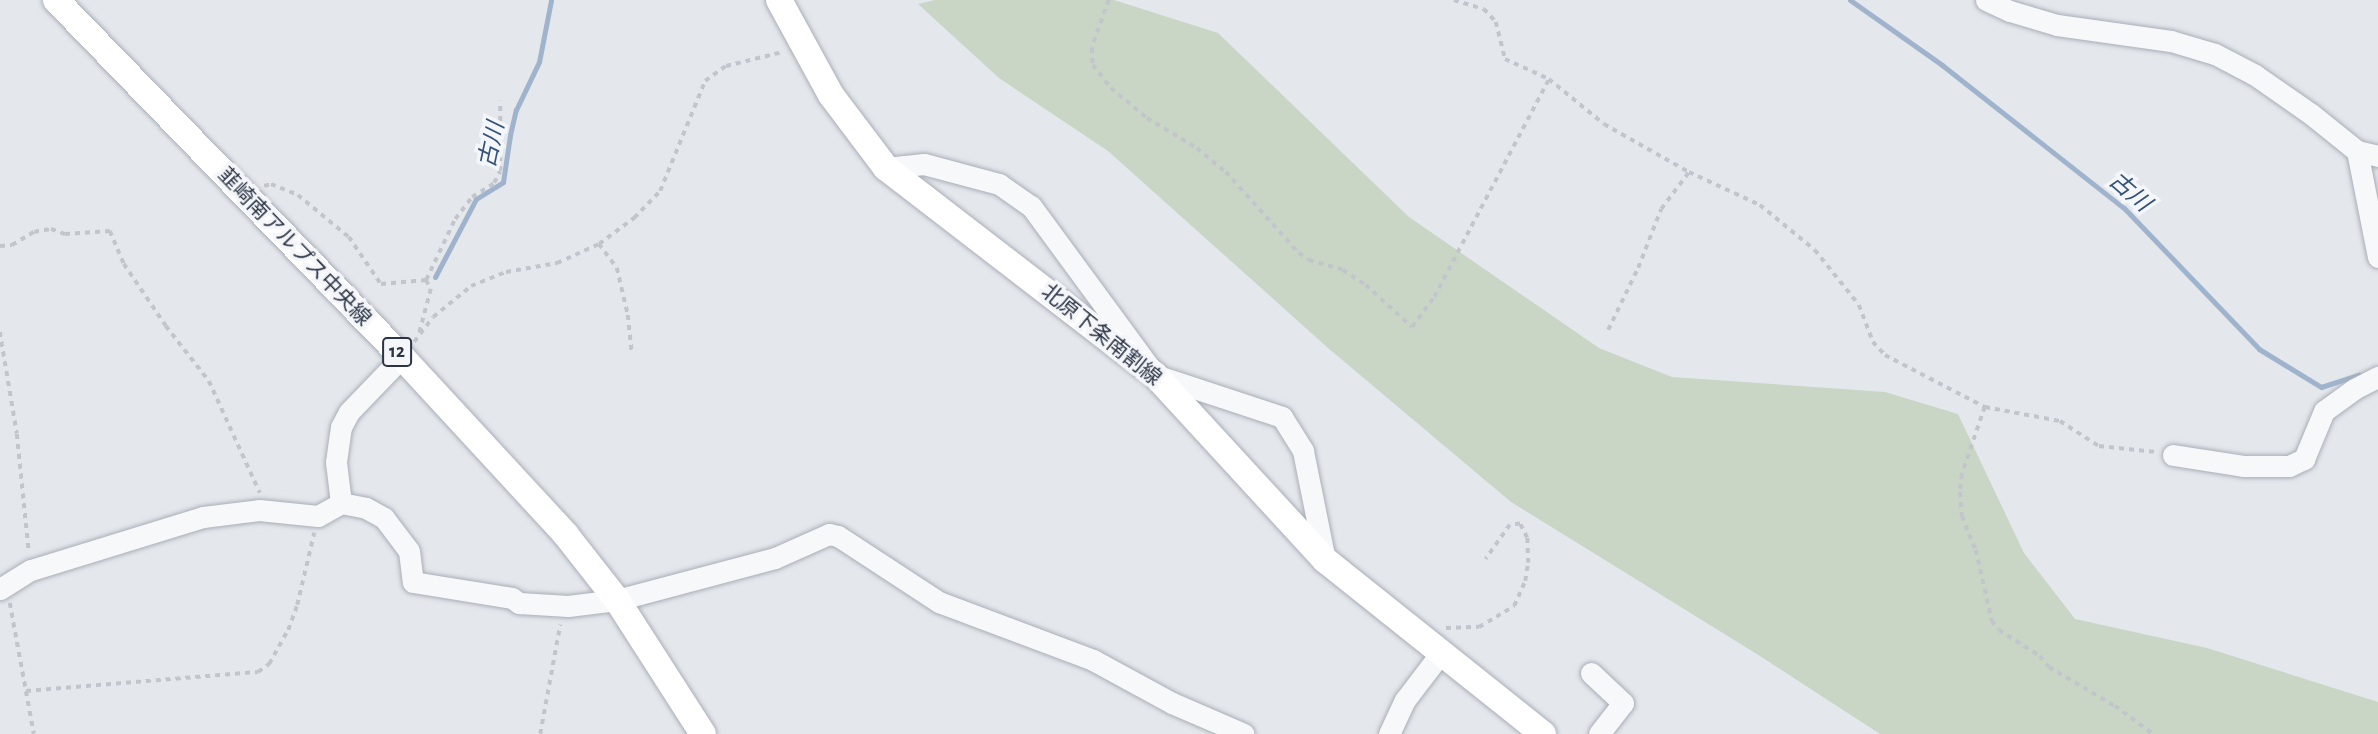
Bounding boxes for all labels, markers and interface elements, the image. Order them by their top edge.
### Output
water label: 古川 [475,120,511,170]
street label: 韮崎南アルプス中央線 [212,163,376,331]
water label: 古川 [2103,167,2155,219]
street label: 北原下条南割線 [1036,279,1166,391]
road number: 12 [381,336,413,368]

